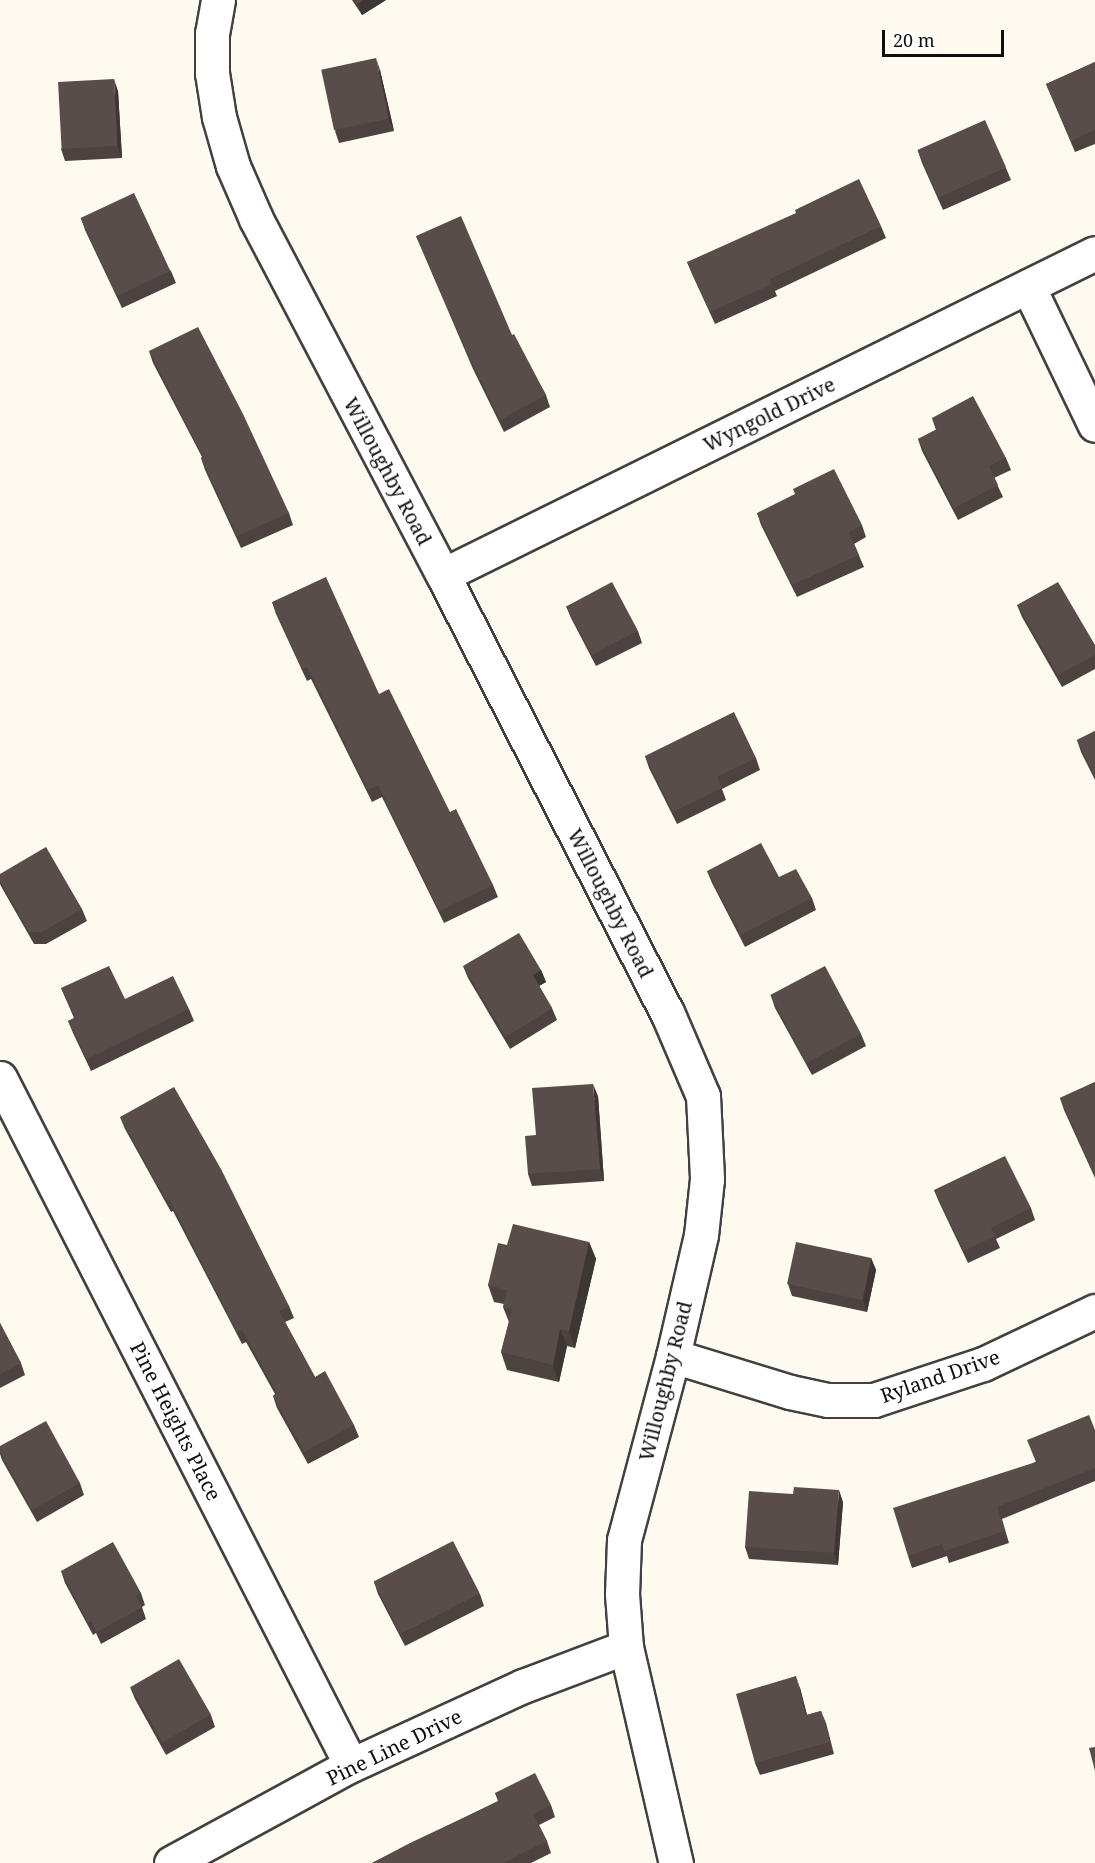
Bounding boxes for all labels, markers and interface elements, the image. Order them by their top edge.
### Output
scale bar [885,18,1006,56]
text: 20 m [893,28,935,52]
street label: Wyngold Drive [699,372,839,456]
street label: Willoughby Road [339,393,437,549]
street label: Willoughby Road [563,824,659,982]
street label: Willoughby Road [634,1299,696,1463]
street label: Pine Heights Place [126,1338,226,1504]
street label: Ryland Drive [877,1344,1003,1408]
street label: Pine Line Drive [322,1704,466,1790]

